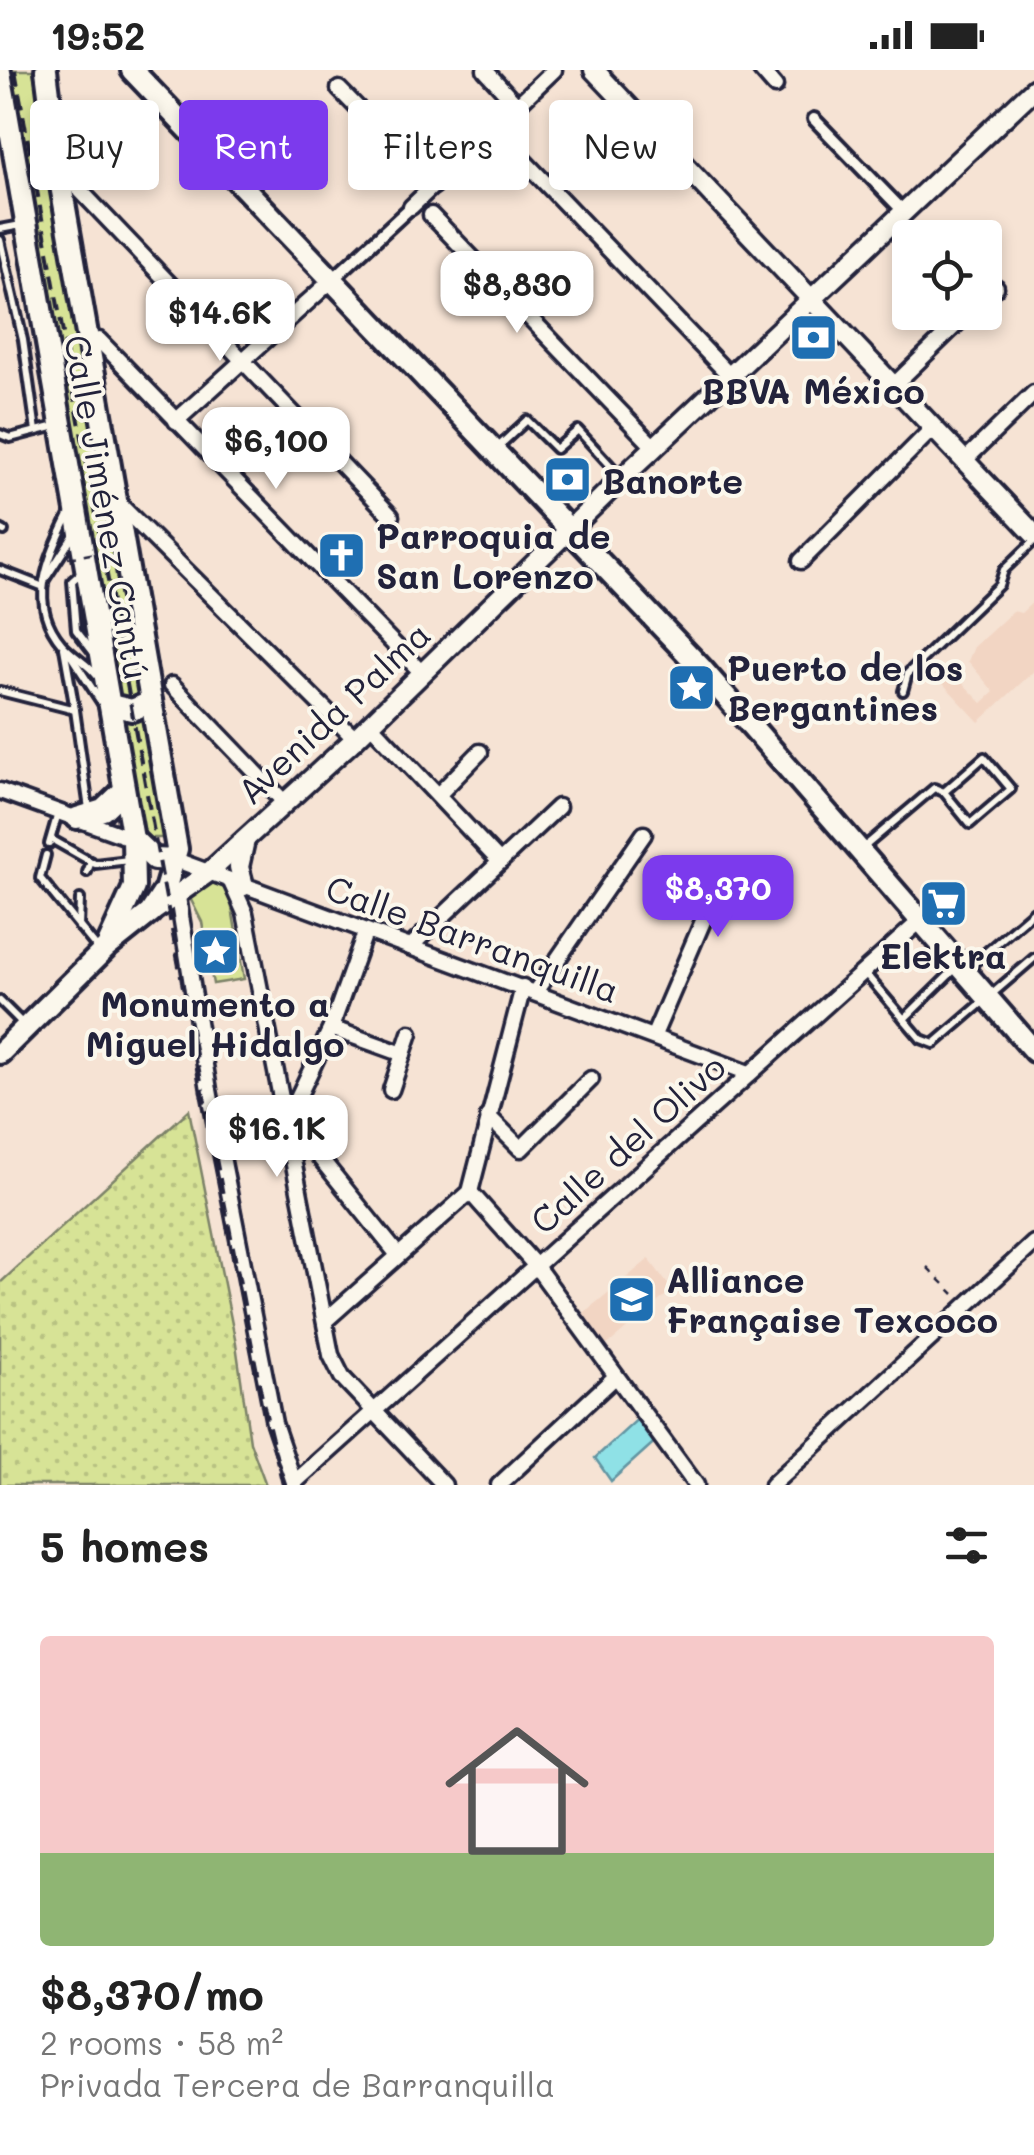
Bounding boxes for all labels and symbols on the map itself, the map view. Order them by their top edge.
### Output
pin: $8,830 [436,251,598,336]
pin: $14.6K [139,279,301,364]
bank icon: BBVA México [787,312,839,364]
street label: Calle Jiménez Cantú [55,331,161,683]
place label: BBVA México [701,367,925,413]
pin: $6,100 [195,407,357,492]
bank icon: Banorte [541,454,593,506]
place label: Banorte [602,457,743,503]
place label: Parroquia de San Lorenzo [376,512,611,598]
church icon: Parroquia de San Lorenzo [315,529,367,581]
street label: Avenida Palma [227,611,439,813]
place label: Puerto de los Bergantines [727,644,963,730]
place icon: Puerto de los Bergantines [666,661,718,713]
pin: $8,370 [637,855,799,940]
street label: Calle Barranquilla [320,864,626,1012]
supermarket icon: Elektra [917,877,969,929]
place icon: Monumento a Miguel Hidalgo [189,925,241,977]
place label: Elektra [880,932,1006,978]
place label: Monumento a Miguel Hidalgo [85,980,345,1066]
street label: Calle del Olivo [520,1043,734,1243]
pin: $16.1K [196,1095,358,1180]
place label: Alliance Française Texcoco [666,1256,998,1342]
school or university icon: Alliance Française Texcoco [605,1273,657,1325]

